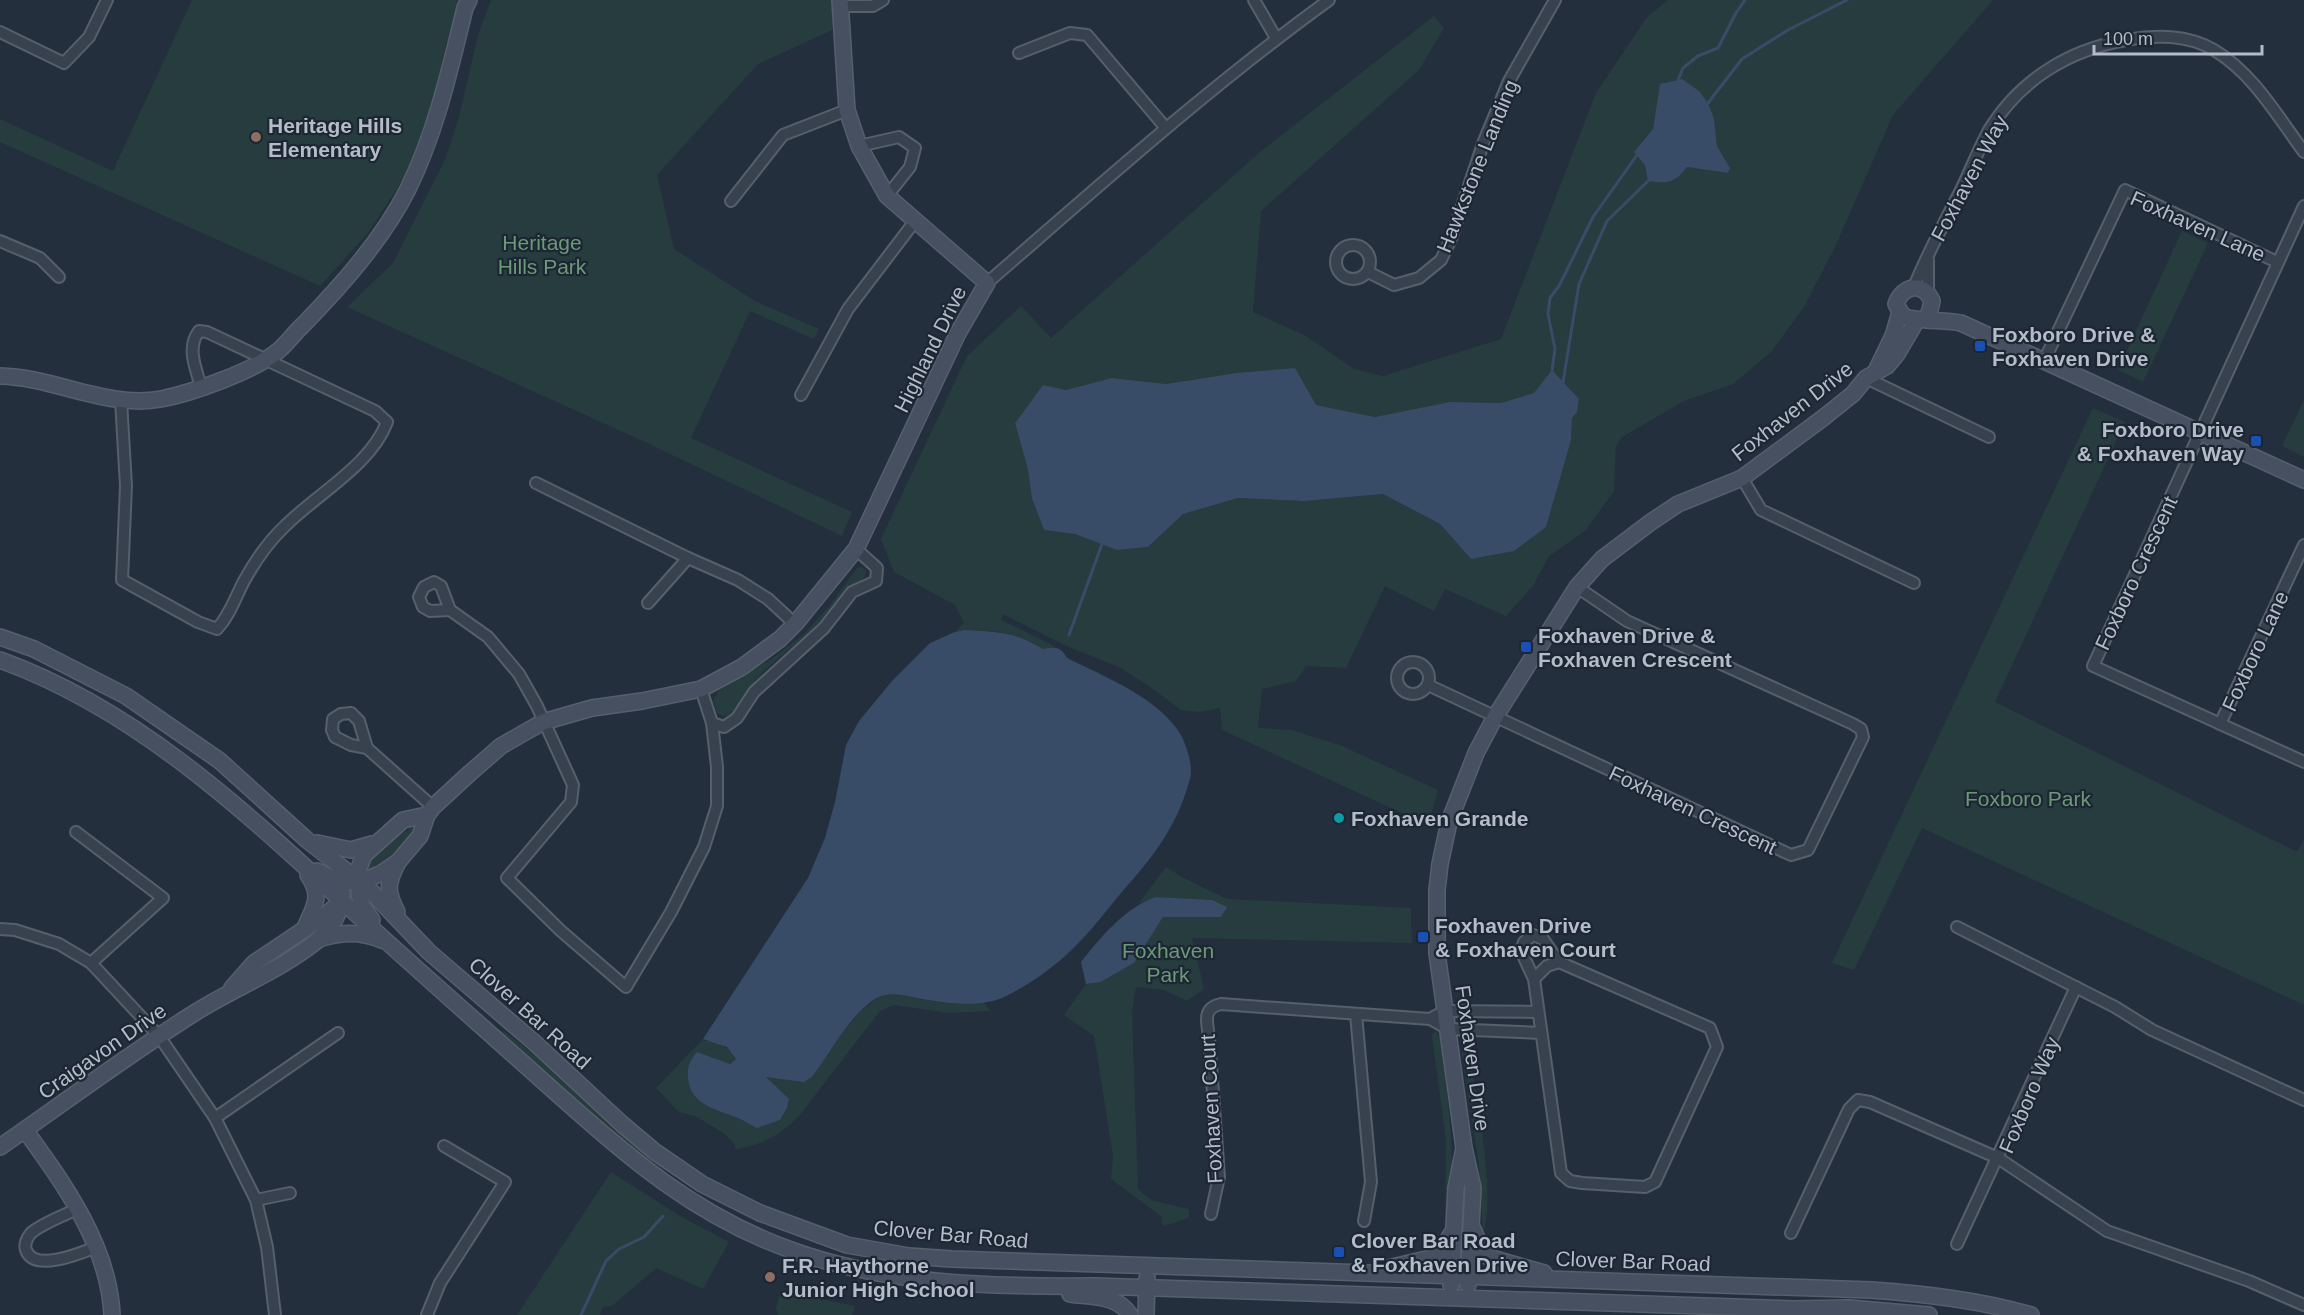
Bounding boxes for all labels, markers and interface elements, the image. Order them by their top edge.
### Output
scale bar [2094,18,2262,56]
text: 100 m [2103,29,2153,49]
street label: Hawkstone Landing [1432,76,1522,256]
street label: Foxhaven Way [1926,111,2012,245]
place label: Heritage Hills Elementary [268,114,402,161]
marker: Heritage Hills Elementary [249,130,263,144]
street label: Foxhaven Lane [2127,186,2269,266]
park label: Heritage Hills Park [498,231,587,278]
street label: Highland Drive [889,282,971,416]
place label: Foxboro Drive & Foxhaven Drive [1992,323,2155,370]
marker: Foxboro Drive & Foxhaven Drive [1973,339,1987,353]
street label: Foxhaven Drive [1727,357,1857,465]
place label: Foxboro Drive & Foxhaven Way [2077,418,2244,465]
marker: Foxboro Drive & Foxhaven Way [2249,434,2263,448]
street label: Foxboro Crescent [2090,492,2182,653]
street label: Foxboro Lane [2217,587,2293,715]
place label: Foxhaven Drive & Foxhaven Crescent [1538,624,1732,671]
marker: Foxhaven Drive & Foxhaven Crescent [1519,640,1533,654]
street label: Foxhaven Crescent [1606,761,1781,859]
park label: Foxboro Park [1965,787,2092,810]
place label: Foxhaven Grande [1351,807,1528,830]
marker: Foxhaven Grande [1332,811,1346,825]
place label: Foxhaven Drive & Foxhaven Court [1435,914,1616,961]
marker: Foxhaven Drive & Foxhaven Court [1416,930,1430,944]
park label: Foxhaven Park [1122,939,1214,986]
street label: Clover Bar Road [465,953,595,1073]
street label: Foxhaven Drive [1451,984,1495,1132]
street label: Craigavon Drive [34,998,170,1104]
street label: Foxboro Way [1994,1033,2064,1157]
street label: Foxhaven Court [1196,1034,1226,1184]
street label: Clover Bar Road [873,1216,1029,1252]
place label: Clover Bar Road & Foxhaven Drive [1351,1229,1528,1276]
marker: Clover Bar Road & Foxhaven Drive [1332,1245,1346,1259]
street label: Clover Bar Road [1555,1247,1711,1275]
place label: F.R. Haythorne Junior High School [782,1254,975,1301]
marker: F.R. Haythorne Junior High School [763,1270,777,1284]

